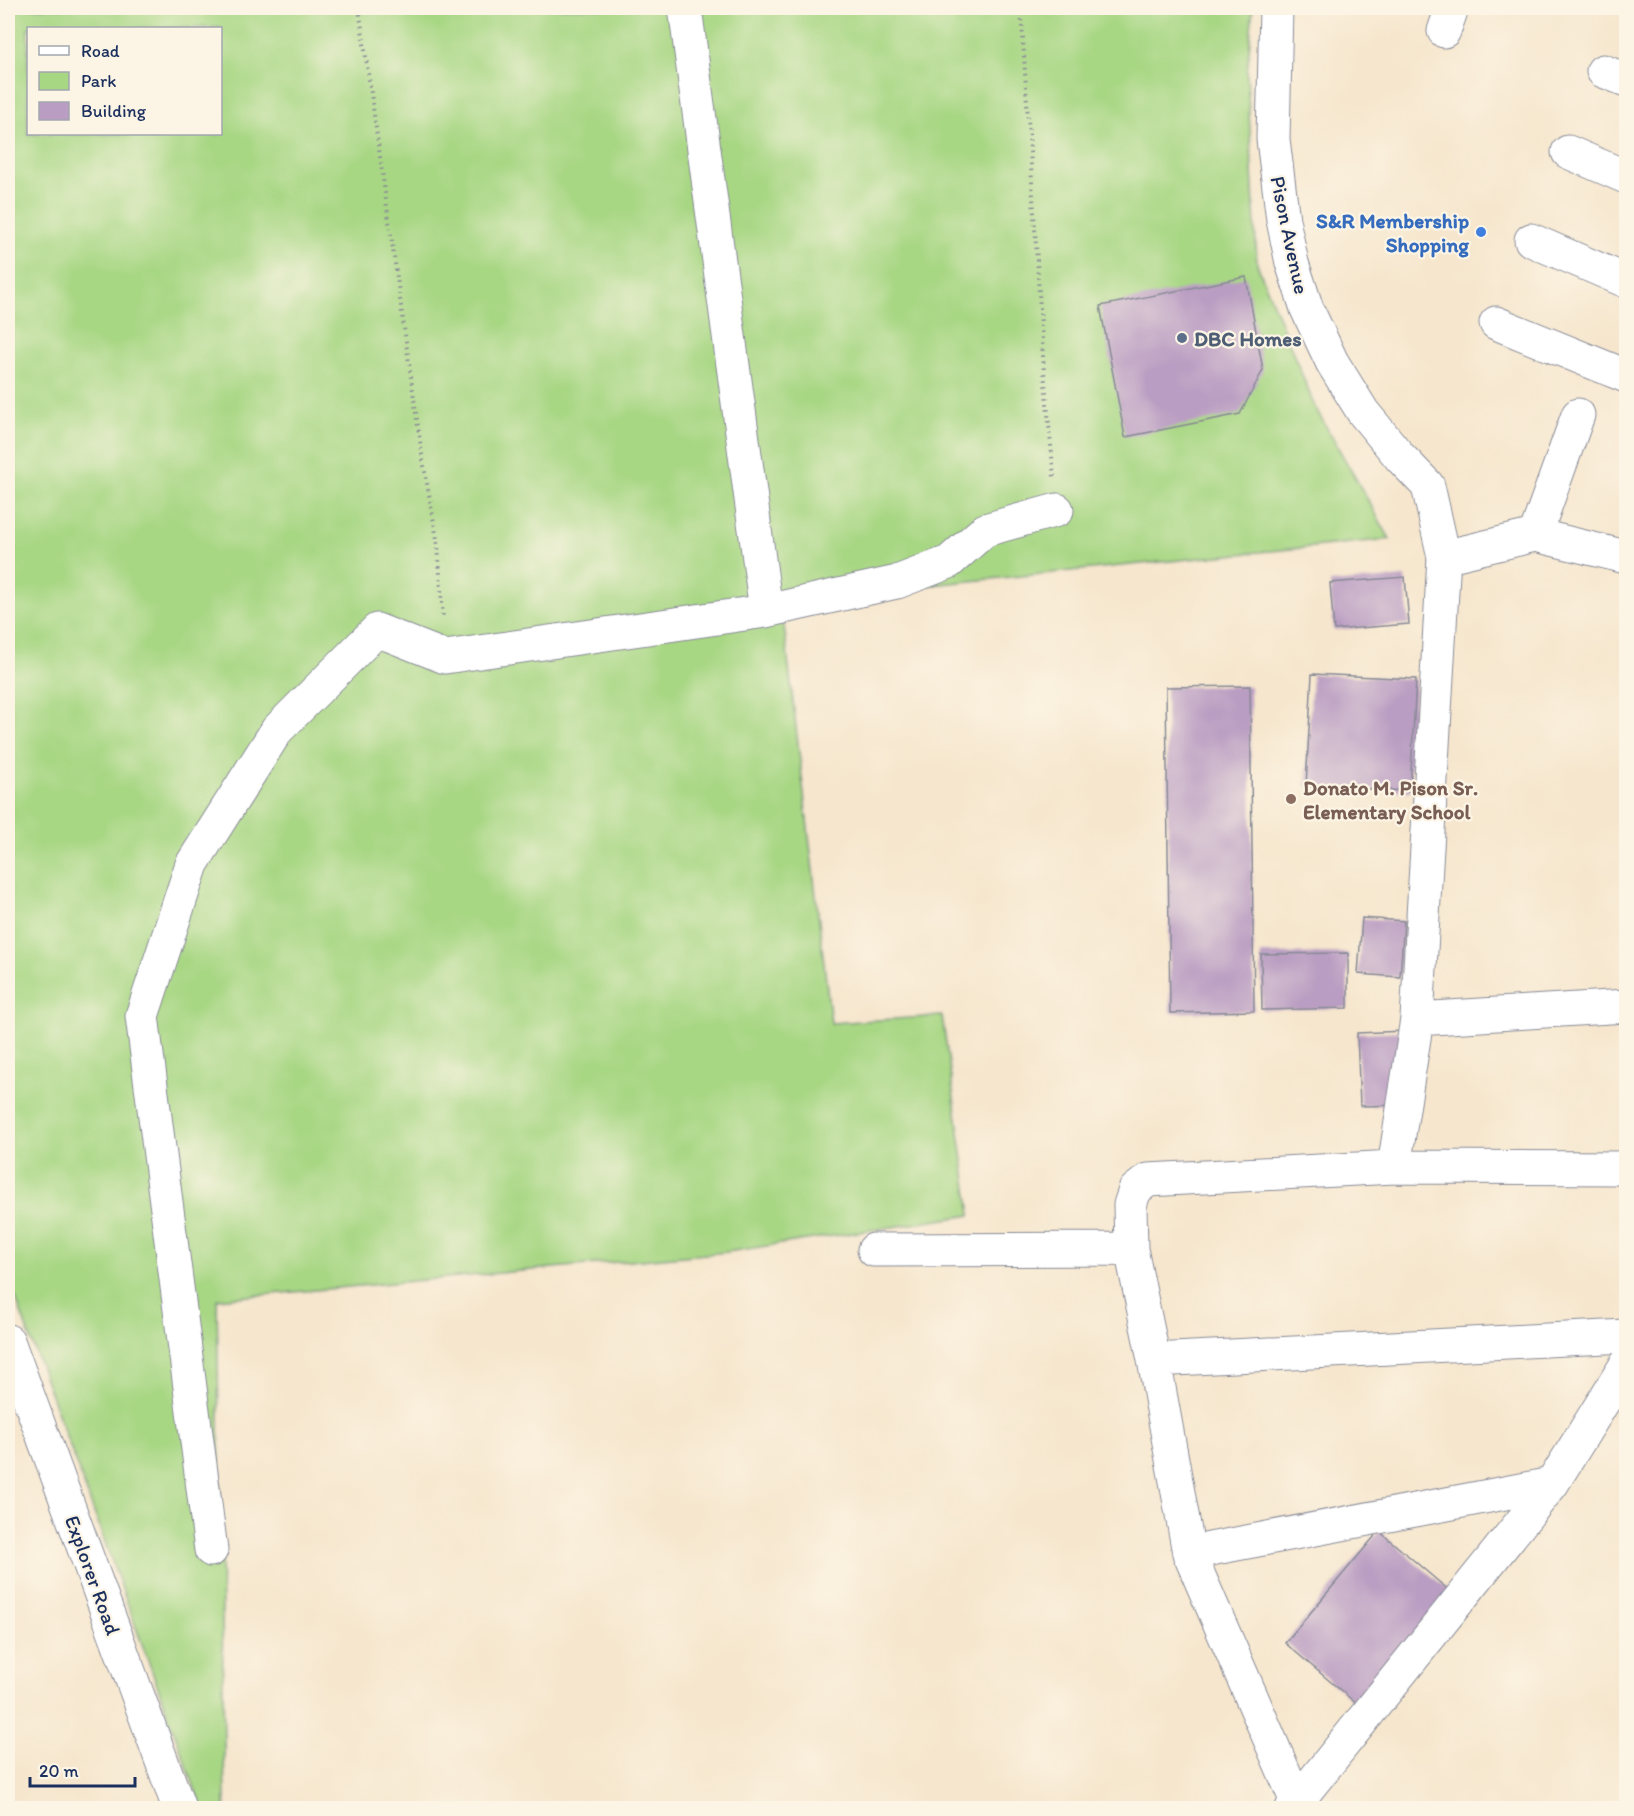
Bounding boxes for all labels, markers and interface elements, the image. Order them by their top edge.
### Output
legend [27,27,222,135]
text: Road [81,40,120,62]
text: Park [81,70,116,92]
text: Building [81,100,147,122]
street label: Pison Avenue [1265,174,1315,296]
place label: S&R Membership Shopping [1316,208,1469,258]
marker: S&R Membership Shopping [1474,225,1488,239]
place label: DBC Homes [1194,326,1302,351]
marker: DBC Homes [1175,331,1189,345]
place label: Donato M. Pison Sr. Elementary School [1303,775,1478,825]
marker: Donato M. Pison Sr. Elementary School [1284,792,1298,806]
street label: Explorer Road [60,1512,126,1639]
scale bar [30,1750,135,1788]
text: 20 m [39,1760,79,1782]

